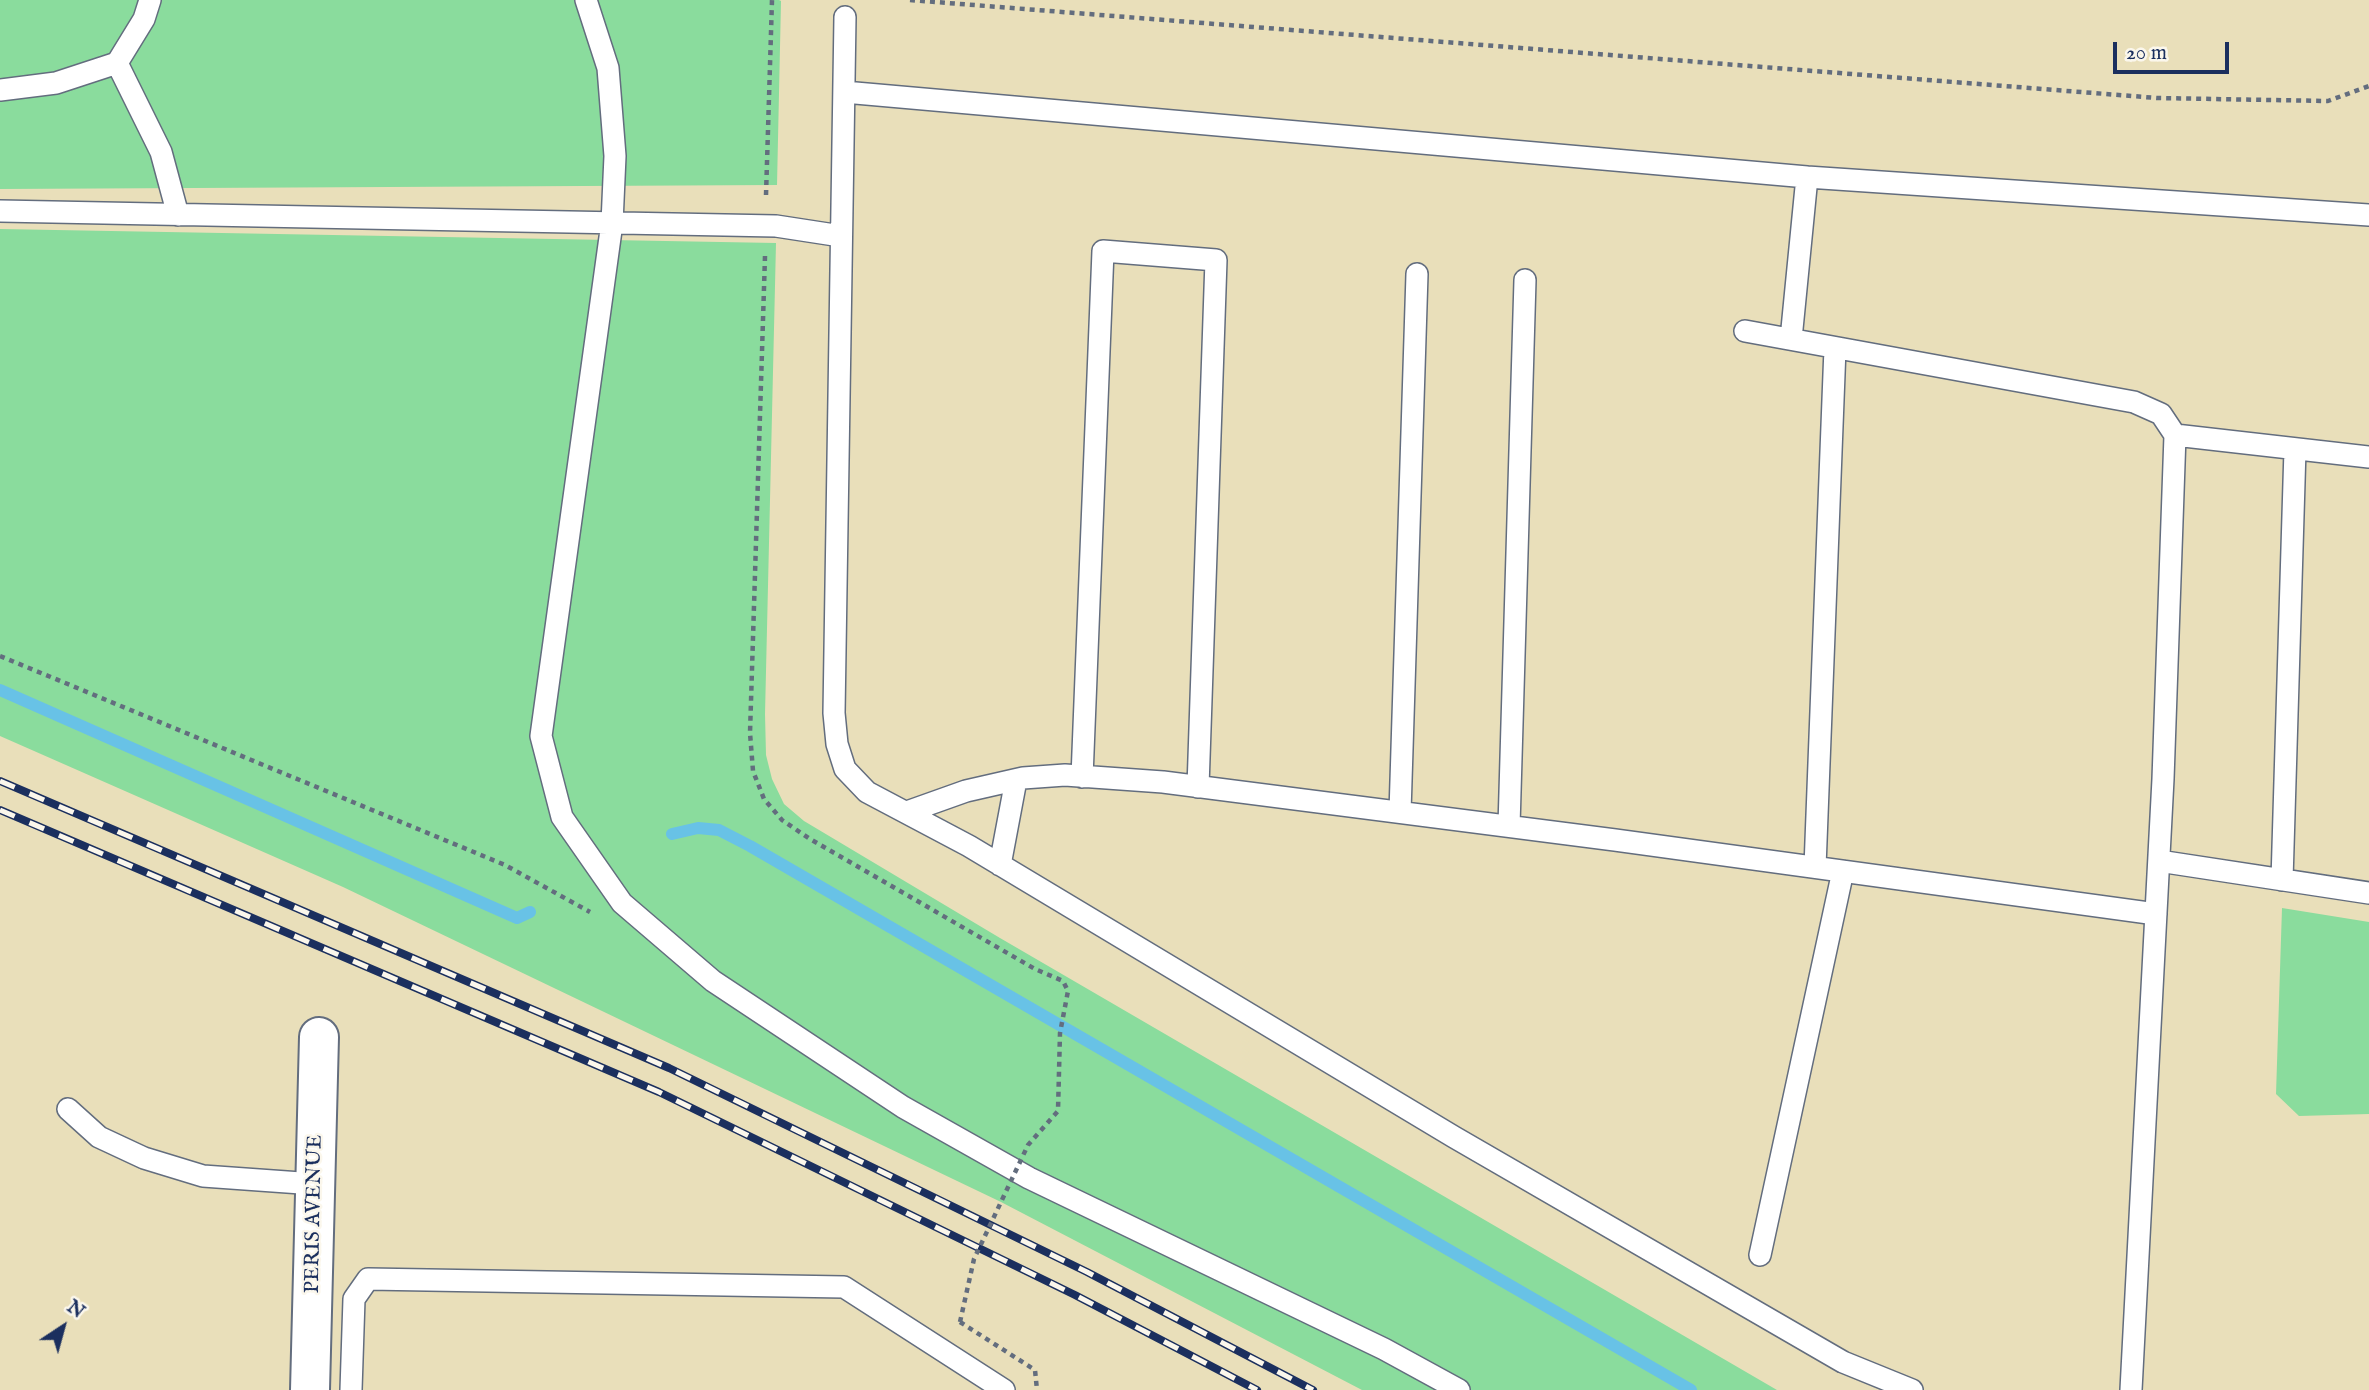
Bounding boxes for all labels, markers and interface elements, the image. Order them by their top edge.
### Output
scale bar [2117,28,2232,72]
text: 20 m [2126,40,2167,67]
street label: PERIS AVENUE [301,1134,329,1294]
north arrow [28,1292,98,1362]
text: N [62,1295,89,1325]

